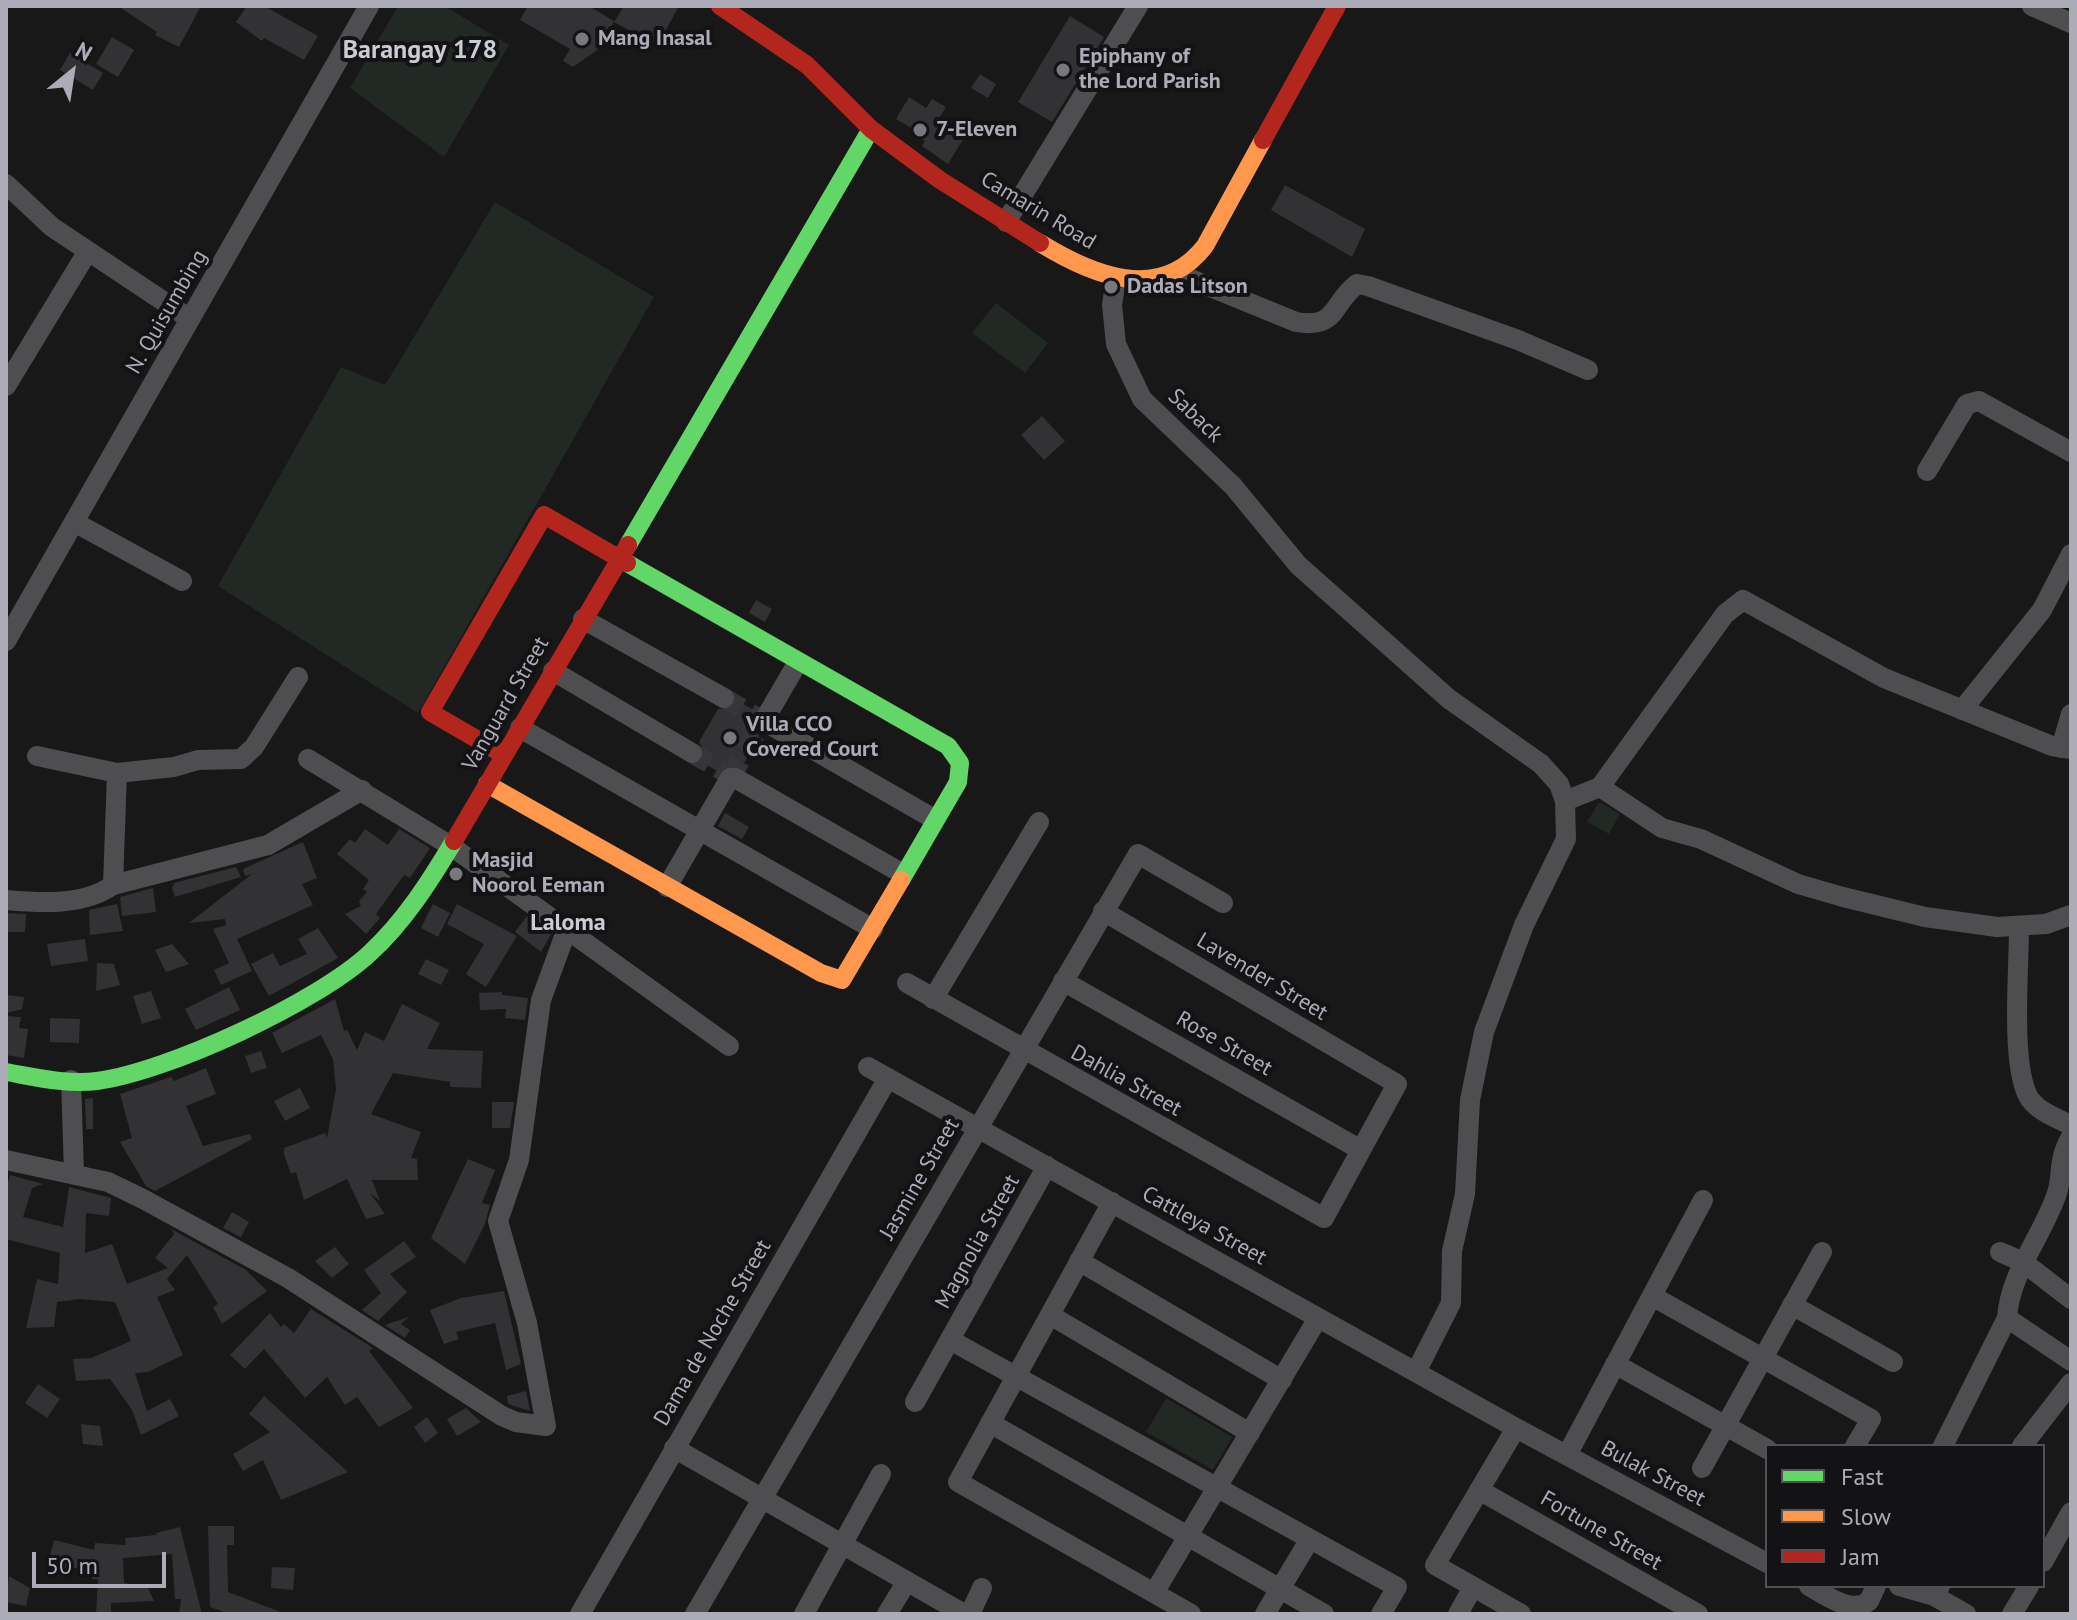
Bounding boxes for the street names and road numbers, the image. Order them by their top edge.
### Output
street label: Camarin Road [976,166,1100,256]
street label: N. Quisumbing [121,245,213,379]
street label: Saback [1162,384,1228,448]
street label: Vanguard Street [457,632,555,776]
street label: Lavender Street [1192,928,1332,1026]
street label: Rose Street [1171,1006,1277,1082]
street label: Dahlia Street [1066,1040,1186,1122]
street label: Jasmine Street [875,1114,965,1244]
street label: Magnolia Street [930,1170,1026,1314]
street label: Cattleya Street [1137,1181,1271,1271]
street label: Dama de Noche Street [649,1235,777,1431]
street label: Bulak Street [1596,1435,1710,1513]
street label: Fortune Street [1536,1486,1666,1576]

